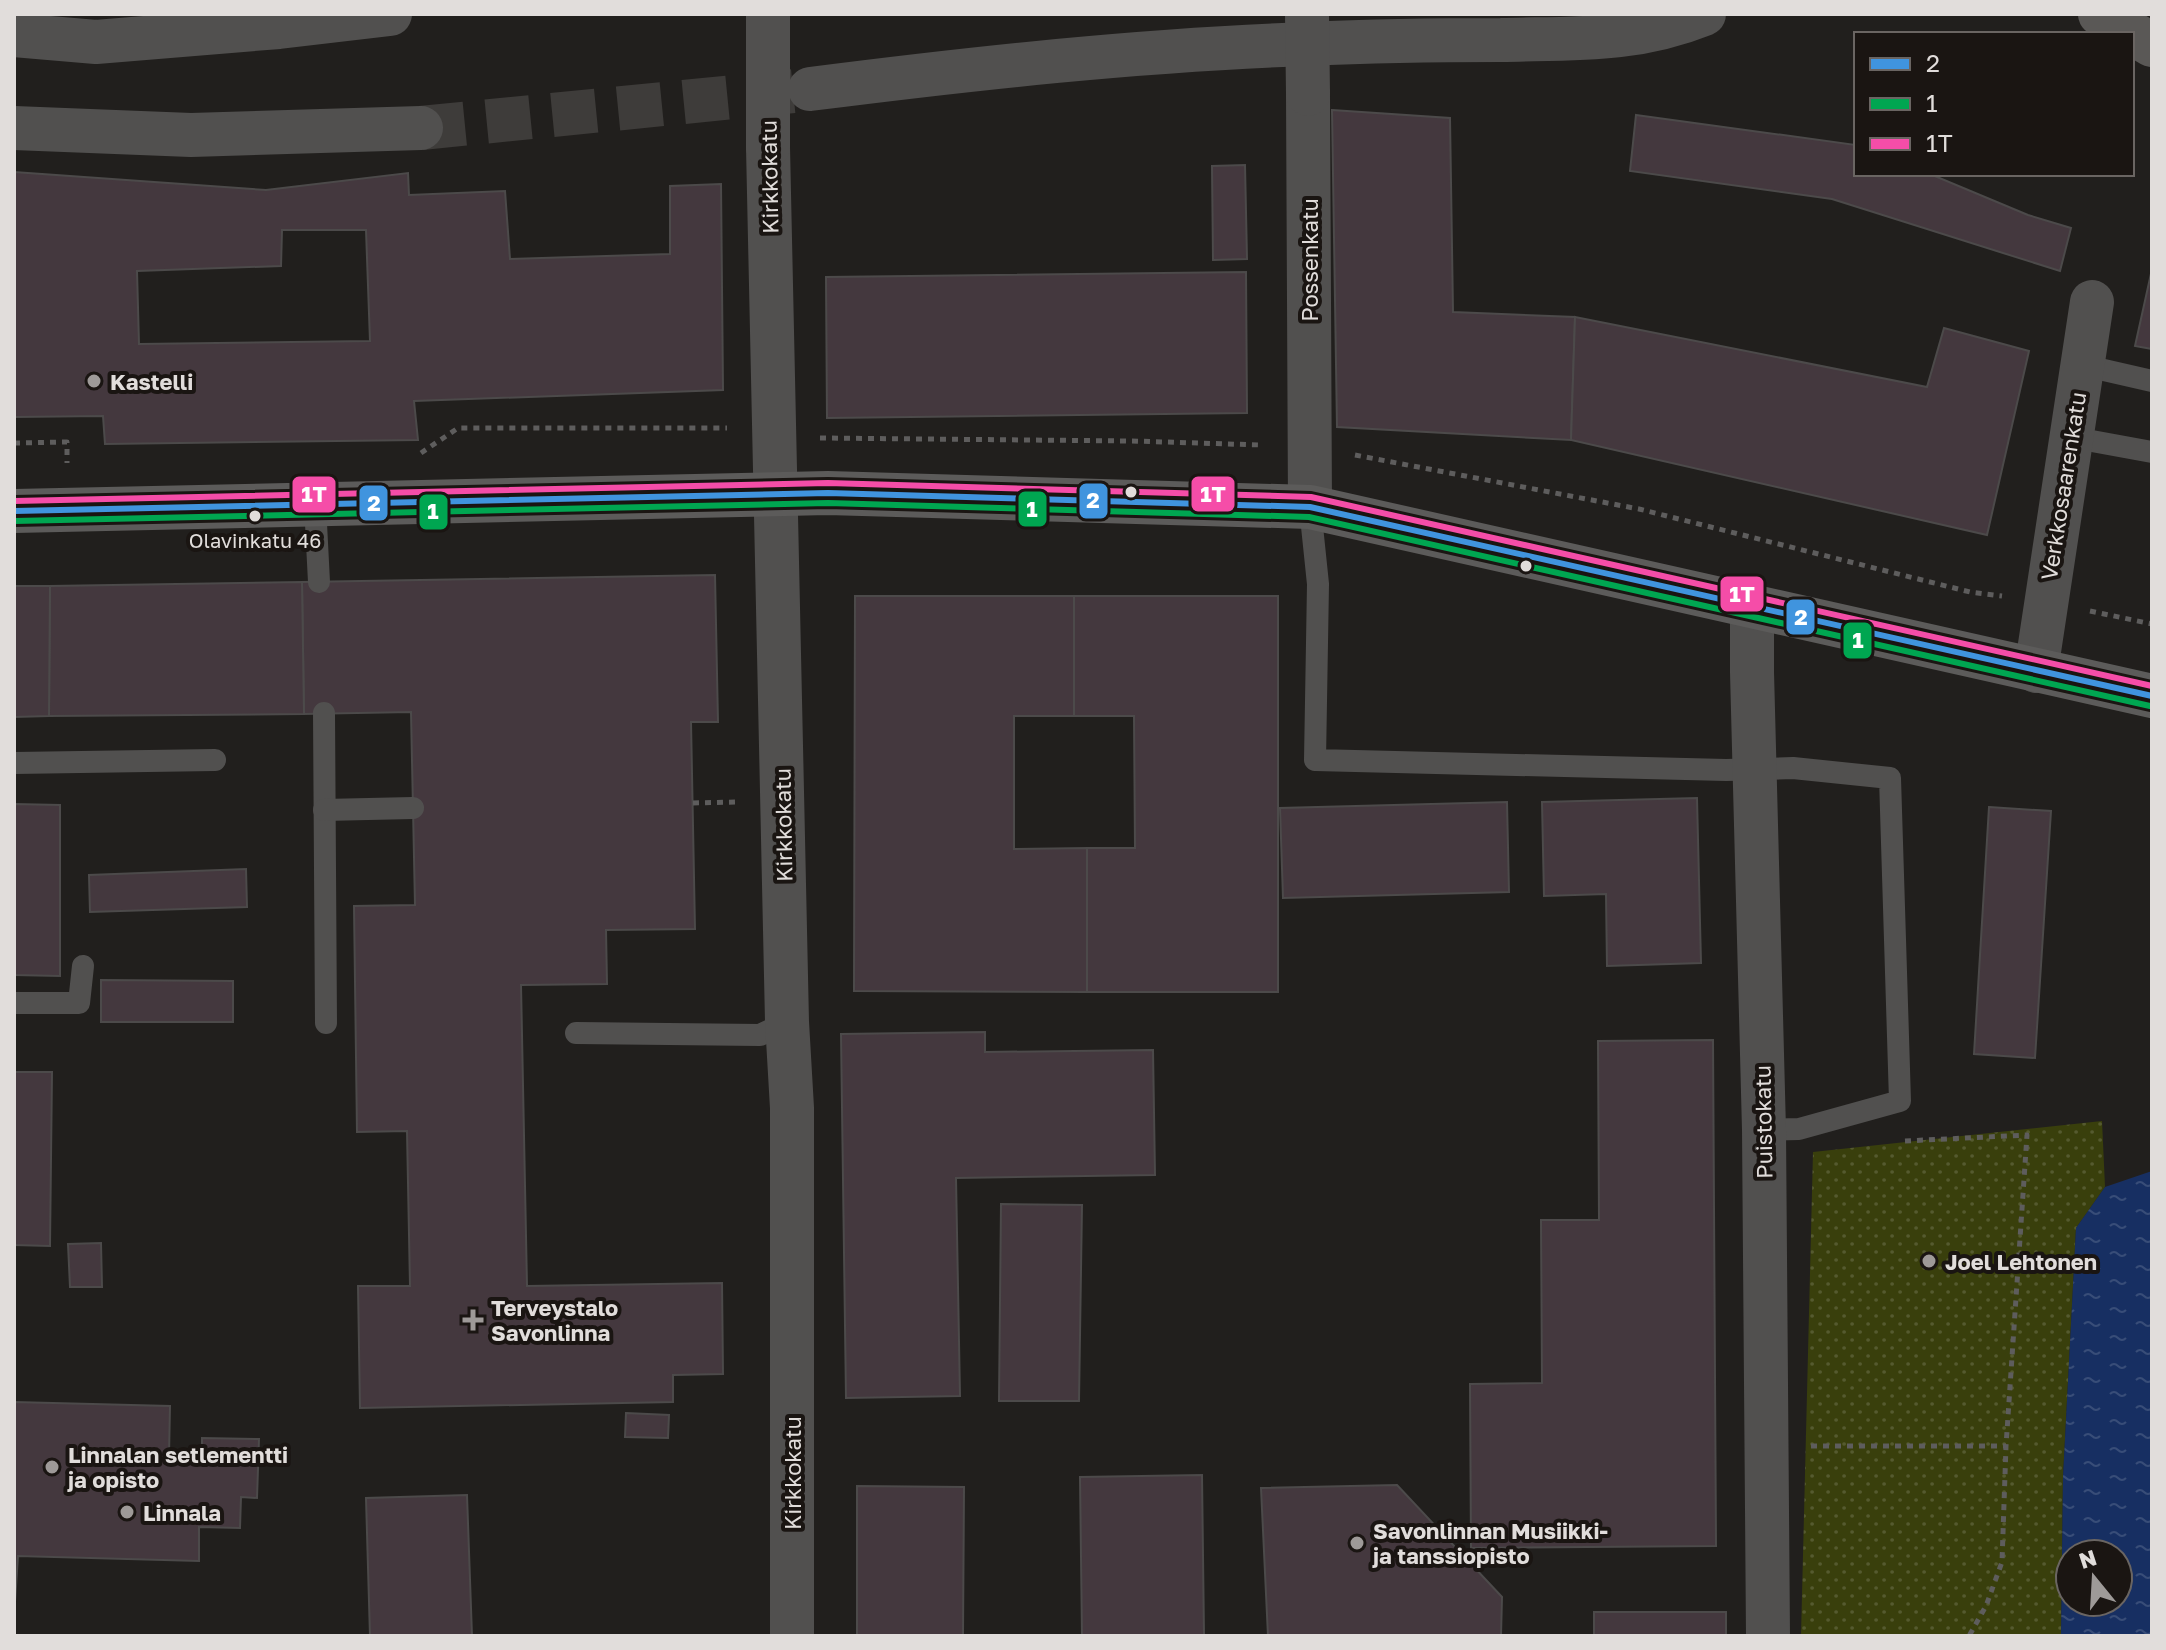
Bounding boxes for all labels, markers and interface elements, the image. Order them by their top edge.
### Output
legend [1854,32,2134,176]
text: 2 [1926,48,1940,77]
text: 1 [1926,88,1938,117]
street label: Kirkkokatu [755,120,783,234]
text: 1T [1926,128,1953,157]
street label: Possenkatu [1296,198,1323,322]
place label: Kastelli [110,368,193,395]
marker: Kastelli [85,372,103,390]
street label: Verkkosaarenkatu [2035,390,2091,582]
line badge: 1T [291,475,337,514]
line badge: 1T [1190,475,1236,513]
text: 1T [301,480,327,507]
text: 1T [1200,480,1226,507]
line badge: 2 [1078,482,1109,520]
line badge: 2 [358,484,389,522]
unlabelled marker [1123,484,1139,500]
text: 2 [1086,486,1100,513]
text: 2 [367,489,381,516]
line badge: 1 [1017,490,1048,528]
line badge: 1 [418,493,449,531]
text: 1 [1026,495,1038,522]
text: 1 [427,497,439,524]
marker: Olavinkatu 46 [247,508,263,524]
place label: Olavinkatu 46 [189,528,321,552]
unlabelled marker [1518,558,1534,574]
line badge: 1T [1719,575,1765,613]
text: 1T [1729,580,1755,607]
line badge: 2 [1785,598,1816,636]
text: 2 [1794,603,1808,630]
line badge: 1 [1842,621,1873,660]
text: 1 [1852,626,1864,653]
street label: Kirkkokatu [769,768,797,882]
street label: Puistokatu [1749,1065,1777,1179]
place label: Joel Lehtonen [1945,1248,2097,1275]
marker: Joel Lehtonen [1920,1252,1938,1270]
place label: Terveystalo Savonlinna [491,1294,618,1346]
marker: Terveystalo Savonlinna [462,1309,484,1331]
street label: Kirkkokatu [779,1416,806,1530]
place label: Linnalan setlementti ja opisto [67,1441,288,1493]
marker: Linnalan setlementti ja opisto [43,1458,61,1476]
place label: Linnala [143,1499,221,1526]
marker: Linnala [118,1503,136,1521]
place label: Savonlinnan Musiikki- ja tanssiopisto [1372,1517,1608,1569]
marker: Savonlinnan Musiikki- ja tanssiopisto [1348,1534,1366,1552]
north arrow [2054,1538,2134,1618]
text: N [2076,1543,2100,1574]

